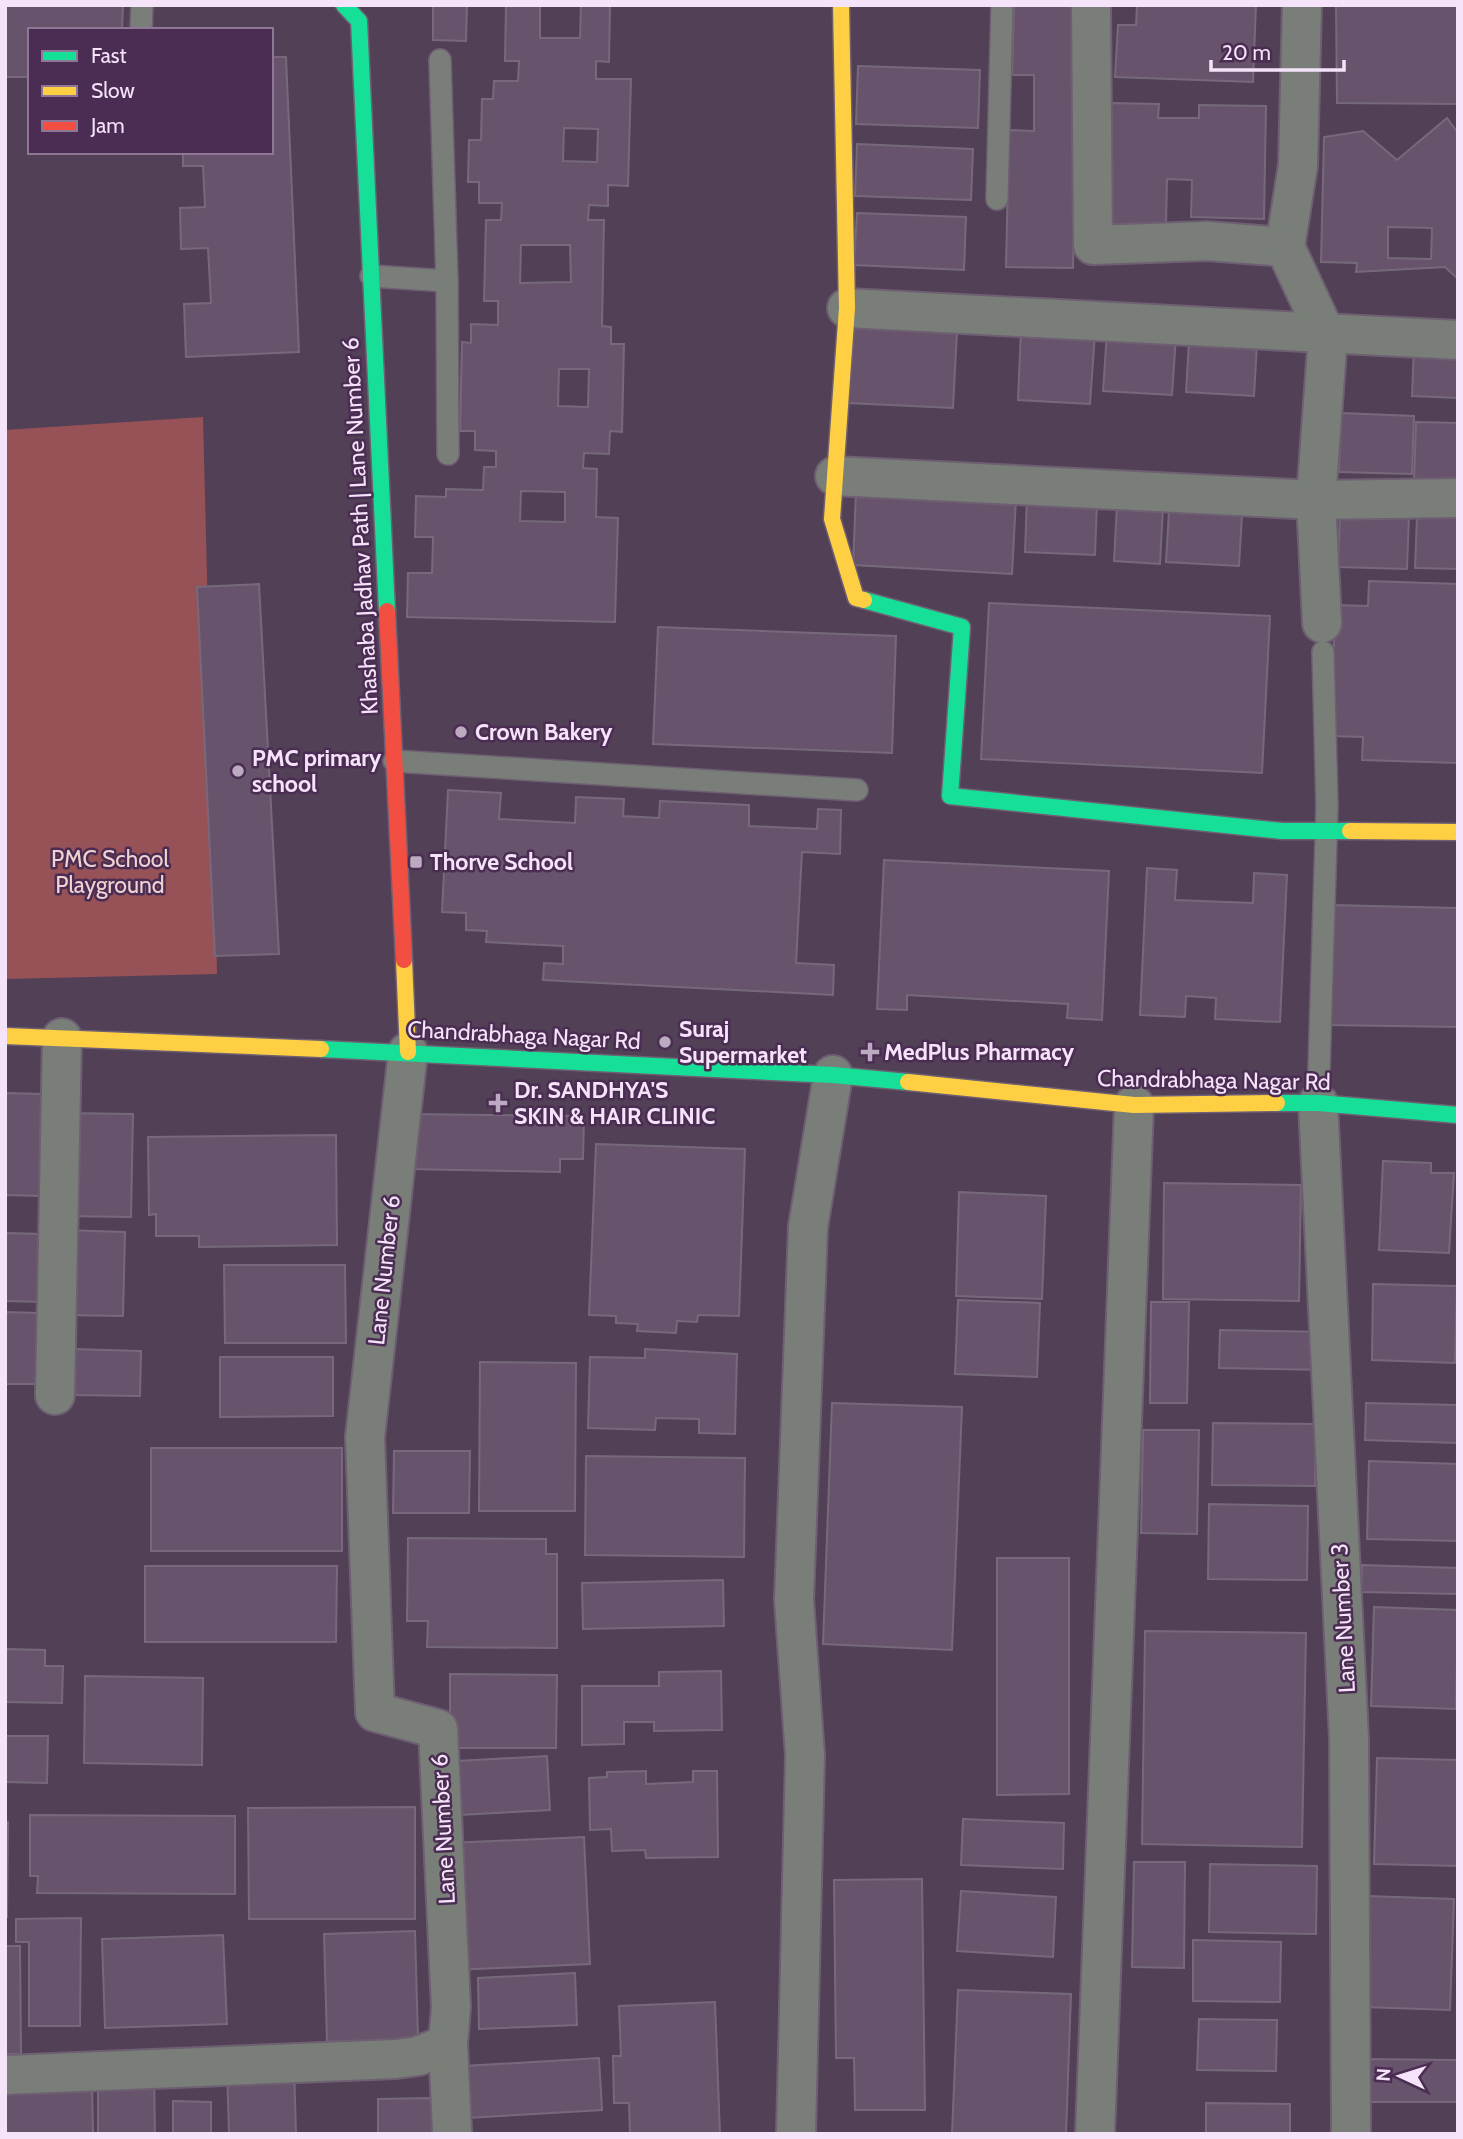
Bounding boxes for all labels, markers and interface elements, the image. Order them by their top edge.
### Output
legend [28,28,273,154]
scale bar [1211,28,1344,72]
text: 20 m [1222,40,1271,65]
text: Fast [91,43,127,68]
text: Slow [91,78,135,103]
text: Jam [90,113,125,138]
street label: Khashaba Jadhav Path | Lane Number 6 [336,337,384,715]
place label: Crown Bakery [475,718,613,746]
marker: Crown Bakery [453,724,469,740]
place label: PMC primary school [252,744,382,798]
marker: PMC primary school [230,763,246,779]
park label: PMC School Playground [51,845,170,899]
place label: Thorve School [430,848,573,876]
marker: Thorve School [408,854,424,870]
street label: Chandrabhaga Nagar Rd [407,1015,641,1055]
place label: Suraj Supermarket [679,1015,807,1069]
marker: Suraj Supermarket [657,1034,673,1050]
place label: MedPlus Pharmacy [884,1038,1075,1066]
marker: MedPlus Pharmacy [862,1044,878,1060]
street label: Chandrabhaga Nagar Rd [1097,1064,1331,1096]
place label: Dr. SANDHYA'S SKIN & HAIR CLINIC [514,1076,715,1130]
marker: Dr. SANDHYA'S SKIN & HAIR CLINIC [488,1093,508,1113]
street label: Lane Number 6 [362,1194,406,1346]
street label: Lane Number 3 [1325,1542,1361,1694]
street label: Lane Number 6 [425,1753,461,1905]
north arrow [1365,2041,1435,2111]
text: N [1372,2067,1395,2082]

